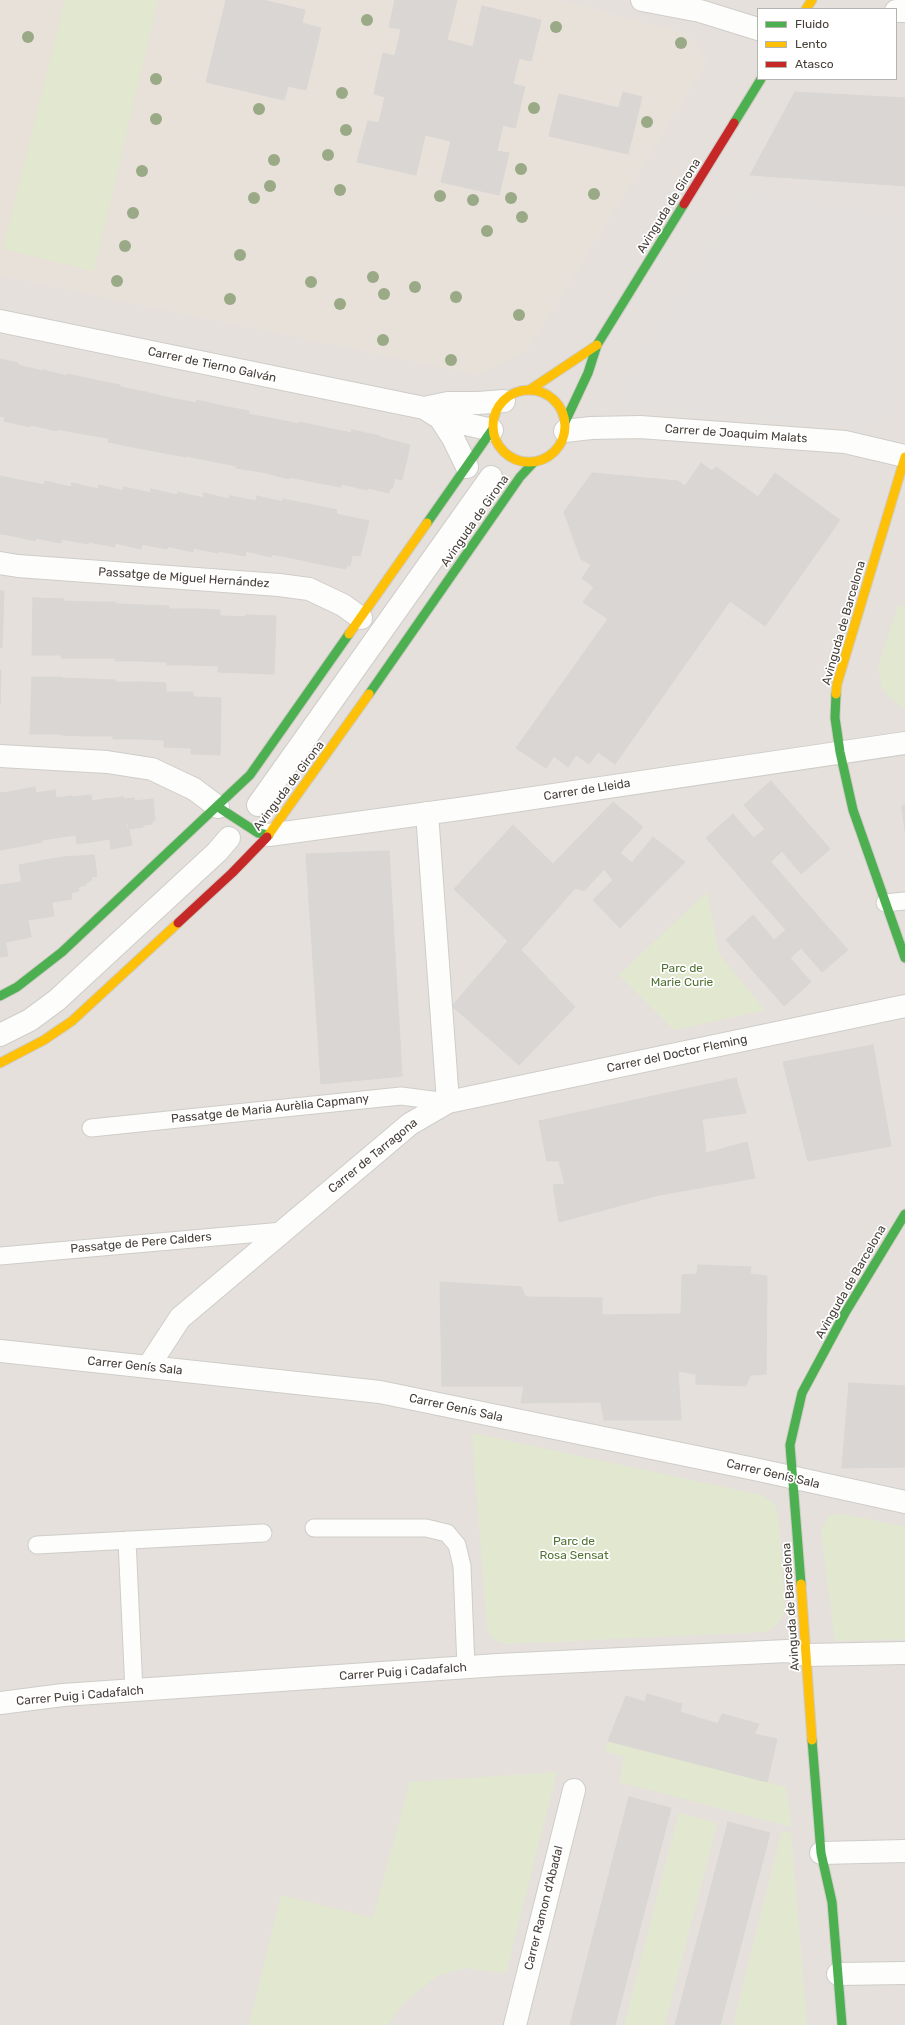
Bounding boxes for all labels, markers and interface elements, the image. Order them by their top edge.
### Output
legend [757,8,897,80]
text: Fluido [795,17,829,31]
text: Lento [795,37,827,51]
text: Atasco [795,57,834,71]
street label: Avinguda de Girona [634,156,704,256]
street label: Carrer de Tierno Galván [147,344,277,386]
street label: Carrer de Joaquim Malats [664,422,808,446]
street label: Avinguda de Girona [438,472,512,570]
street label: Avinguda de Barcelona [819,559,869,687]
street label: Passatge de Miguel Hernández [98,565,270,591]
street label: Avinguda de Girona [251,738,327,834]
street label: Carrer de Lleida [543,776,631,804]
park label: Parc de Marie Curie [651,962,713,990]
street label: Carrer del Doctor Fleming [606,1032,748,1076]
street label: Passatge de Maria Aurèlia Capmany [170,1091,370,1127]
street label: Carrer de Tarragona [325,1116,421,1196]
street label: Avinguda de Barcelona [813,1223,889,1341]
street label: Passatge de Pere Calders [70,1230,212,1256]
street label: Carrer Genís Sala [87,1354,183,1378]
street label: Carrer Genís Sala [408,1391,504,1425]
street label: Carrer Genís Sala [725,1456,821,1492]
park label: Parc de Rosa Sensat [539,1535,609,1563]
street label: Avinguda de Barcelona [779,1542,803,1672]
street label: Carrer Puig i Cadafalch [339,1660,467,1684]
street label: Carrer Puig i Cadafalch [16,1683,144,1709]
street label: Carrer Ramon d'Abadal [522,1844,566,1972]

